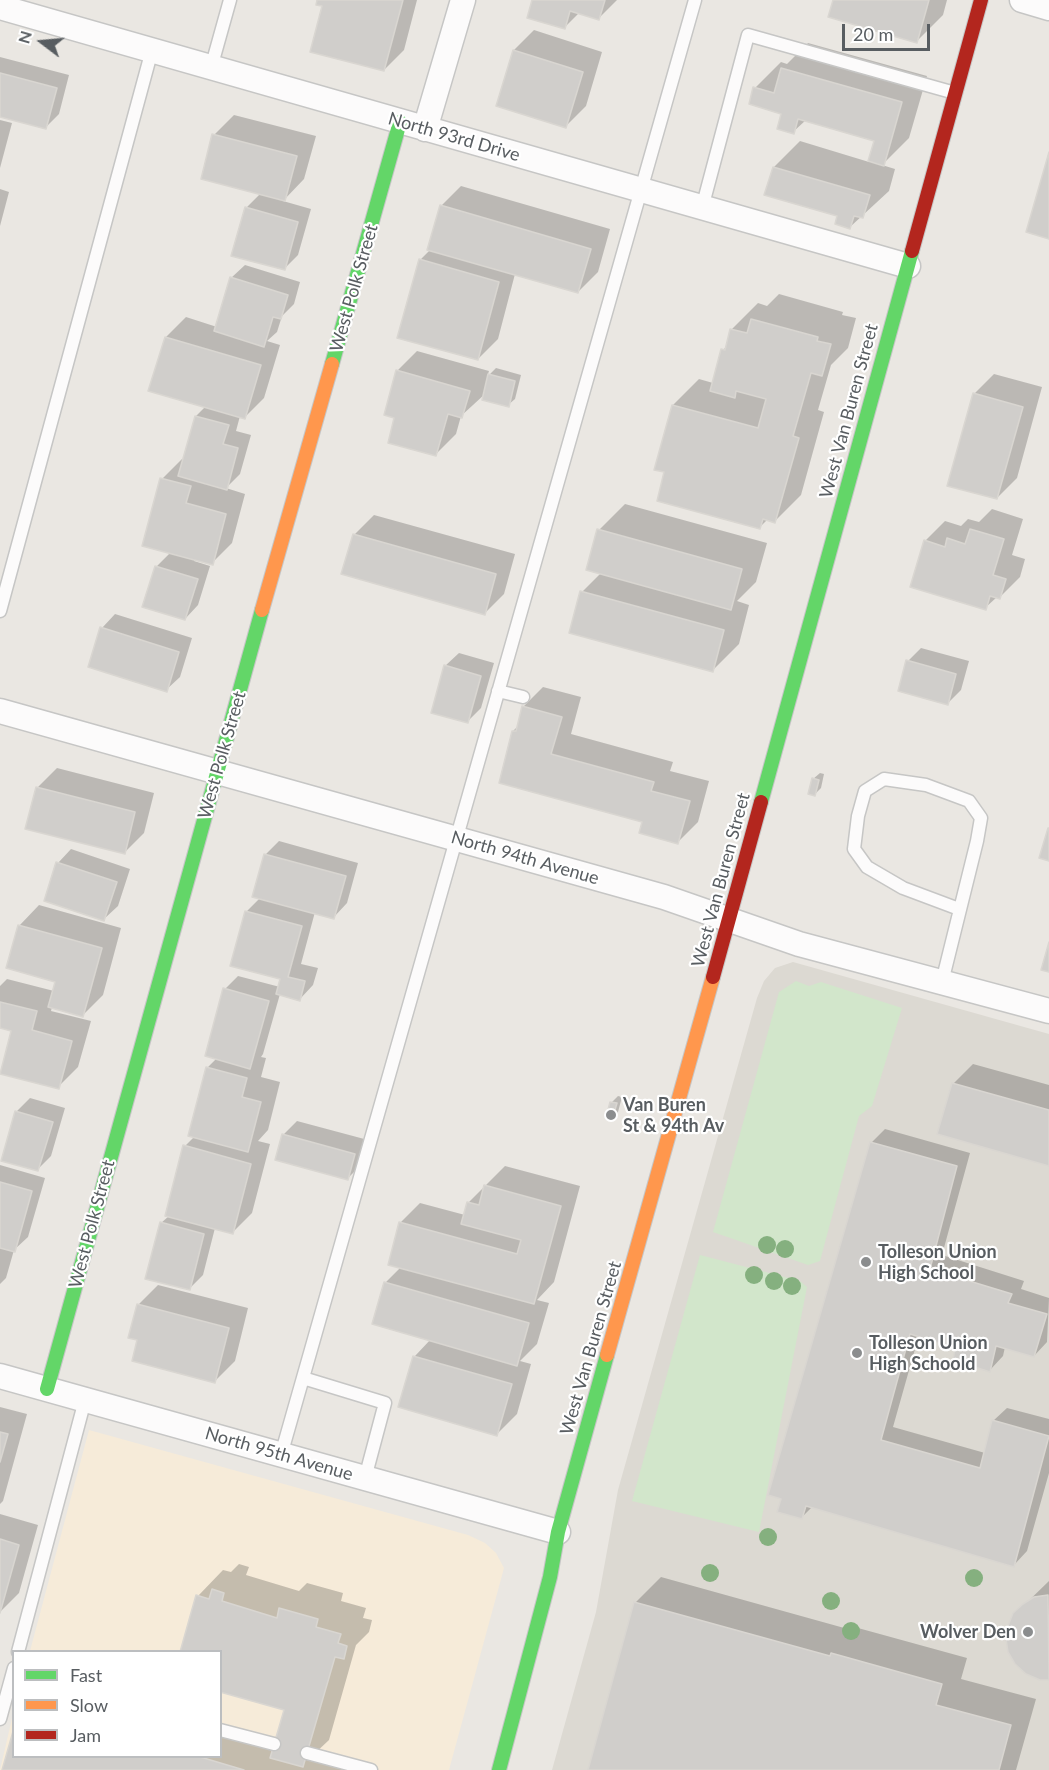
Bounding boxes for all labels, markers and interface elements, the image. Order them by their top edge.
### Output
north arrow [12,12,72,72]
scale bar [845,12,934,50]
text: 20 m [853,23,893,45]
text: N [13,28,35,45]
street label: North 93rd Drive [386,108,522,166]
street label: West Polk Street [325,222,383,354]
street label: West Van Buren Street [815,321,883,501]
street label: West Polk Street [193,689,251,821]
street label: West Van Buren Street [687,790,755,970]
street label: North 94th Avenue [449,827,601,889]
place label: Van Buren St & 94th Av [623,1094,724,1136]
marker: Van Buren St & 94th Av [604,1108,618,1122]
street label: West Polk Street [64,1157,120,1291]
place label: Tolleson Union High School [878,1241,997,1284]
marker: Tolleson Union High School [859,1255,873,1269]
street label: West Van Buren Street [556,1259,626,1437]
place label: Tolleson Union High Schoold [869,1332,988,1374]
marker: Tolleson Union High Schoold [850,1346,864,1360]
street label: North 95th Avenue [203,1423,355,1485]
place label: Wolver Den [920,1621,1016,1643]
marker: Wolver Den [1021,1625,1035,1639]
legend [12,1650,222,1758]
text: Fast [70,1664,102,1686]
text: Slow [70,1694,108,1716]
text: Jam [70,1724,101,1746]

